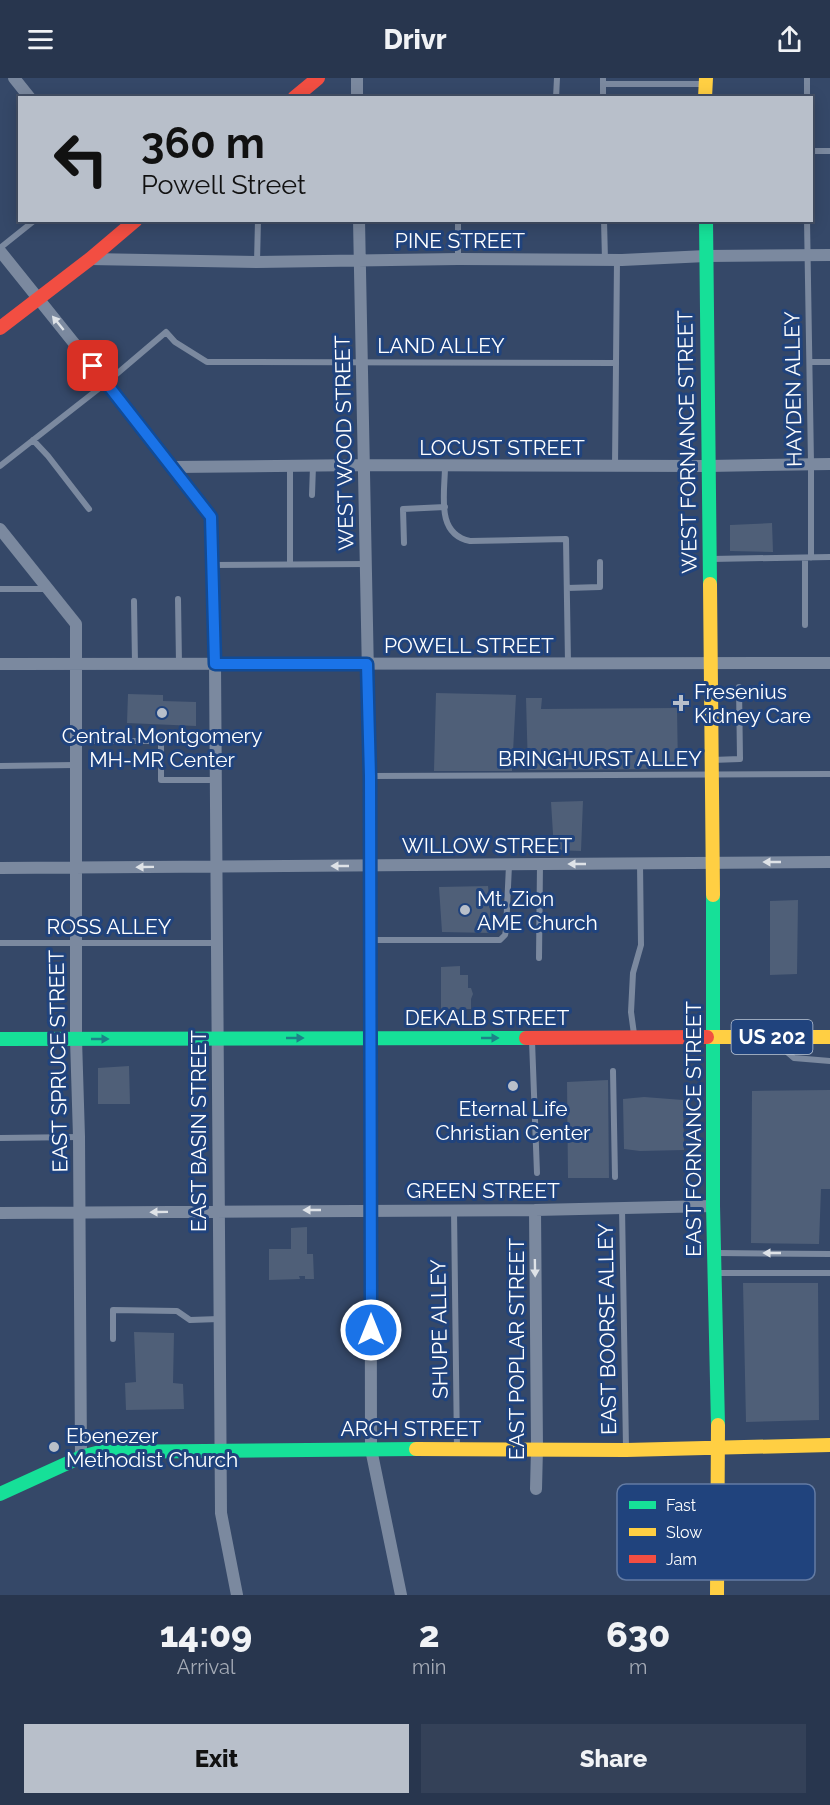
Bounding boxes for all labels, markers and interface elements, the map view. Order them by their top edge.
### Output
icon: menu [24,23,57,56]
icon: share [773,23,806,56]
text: Drivr [383,24,447,55]
text: 360 m [141,119,265,168]
icon: left [42,120,120,198]
text: Powell Street [141,169,306,200]
street label: PINE STREET [395,228,525,253]
street label: WEST FORNANCE STREET [672,310,702,574]
street label: HAYDEN ALLEY [779,311,807,467]
one-way arrow [52,315,65,331]
street label: LAND ALLEY [377,333,505,358]
street label: WEST WOOD STREET [330,335,358,551]
pin [67,340,118,391]
icon: arrive [76,349,109,382]
street label: LOCUST STREET [419,435,585,460]
street label: POWELL STREET [384,633,554,658]
place label: Fresenius Kidney Care [694,679,811,728]
marker: Fresenius Kidney Care [672,694,690,712]
marker: Central Montgomery MH-MR Center [155,706,169,720]
place label: Central Montgomery MH-MR Center [62,723,262,772]
street label: BRINGHURST ALLEY [498,746,702,771]
street label: WILLOW STREET [402,833,572,858]
one-way arrow [762,857,781,867]
one-way arrow [567,859,586,869]
one-way arrow [330,861,349,871]
one-way arrow [135,862,154,871]
place label: Mt. Zion AME Church [477,886,598,935]
marker: Mt. Zion AME Church [458,903,472,917]
street label: ROSS ALLEY [47,914,172,939]
street label: EAST SPRUCE STREET [44,949,72,1172]
street label: EAST FORNANCE STREET [681,1001,706,1257]
street label: DEKALB STREET [405,1005,570,1030]
road number: US 202 [732,1020,812,1054]
street label: EAST BASIN STREET [186,1030,211,1232]
one-way arrow [286,1033,305,1043]
one-way arrow [481,1033,500,1043]
one-way arrow [91,1034,110,1044]
marker: Eternal Life Christian Center [506,1079,520,1093]
place label: Eternal Life Christian Center [436,1096,591,1145]
street label: GREEN STREET [406,1178,560,1203]
one-way arrow [302,1205,321,1215]
one-way arrow [150,1207,169,1216]
street label: EAST BOORSE ALLEY [593,1223,621,1435]
street label: EAST POPLAR STREET [504,1238,529,1460]
one-way arrow [763,1248,782,1258]
street label: SHUPE ALLEY [425,1259,453,1399]
one-way arrow [530,1259,540,1278]
position arrow [339,1298,403,1362]
street label: ARCH STREET [341,1416,482,1441]
place label: Ebenezer Methodist Church [66,1423,238,1472]
marker: Ebenezer Methodist Church [47,1440,61,1454]
legend [617,1484,815,1580]
text: Fast [666,1496,697,1515]
text: Slow [666,1523,702,1542]
text: Jam [666,1550,697,1569]
text: 14:09 [160,1613,252,1655]
text: 2 [419,1613,440,1655]
text: 630 [606,1613,670,1655]
text: Arrival [177,1655,235,1679]
text: min [412,1655,446,1679]
text: m [629,1655,647,1679]
button: Exit [24,1724,409,1793]
button: Share [421,1724,806,1793]

